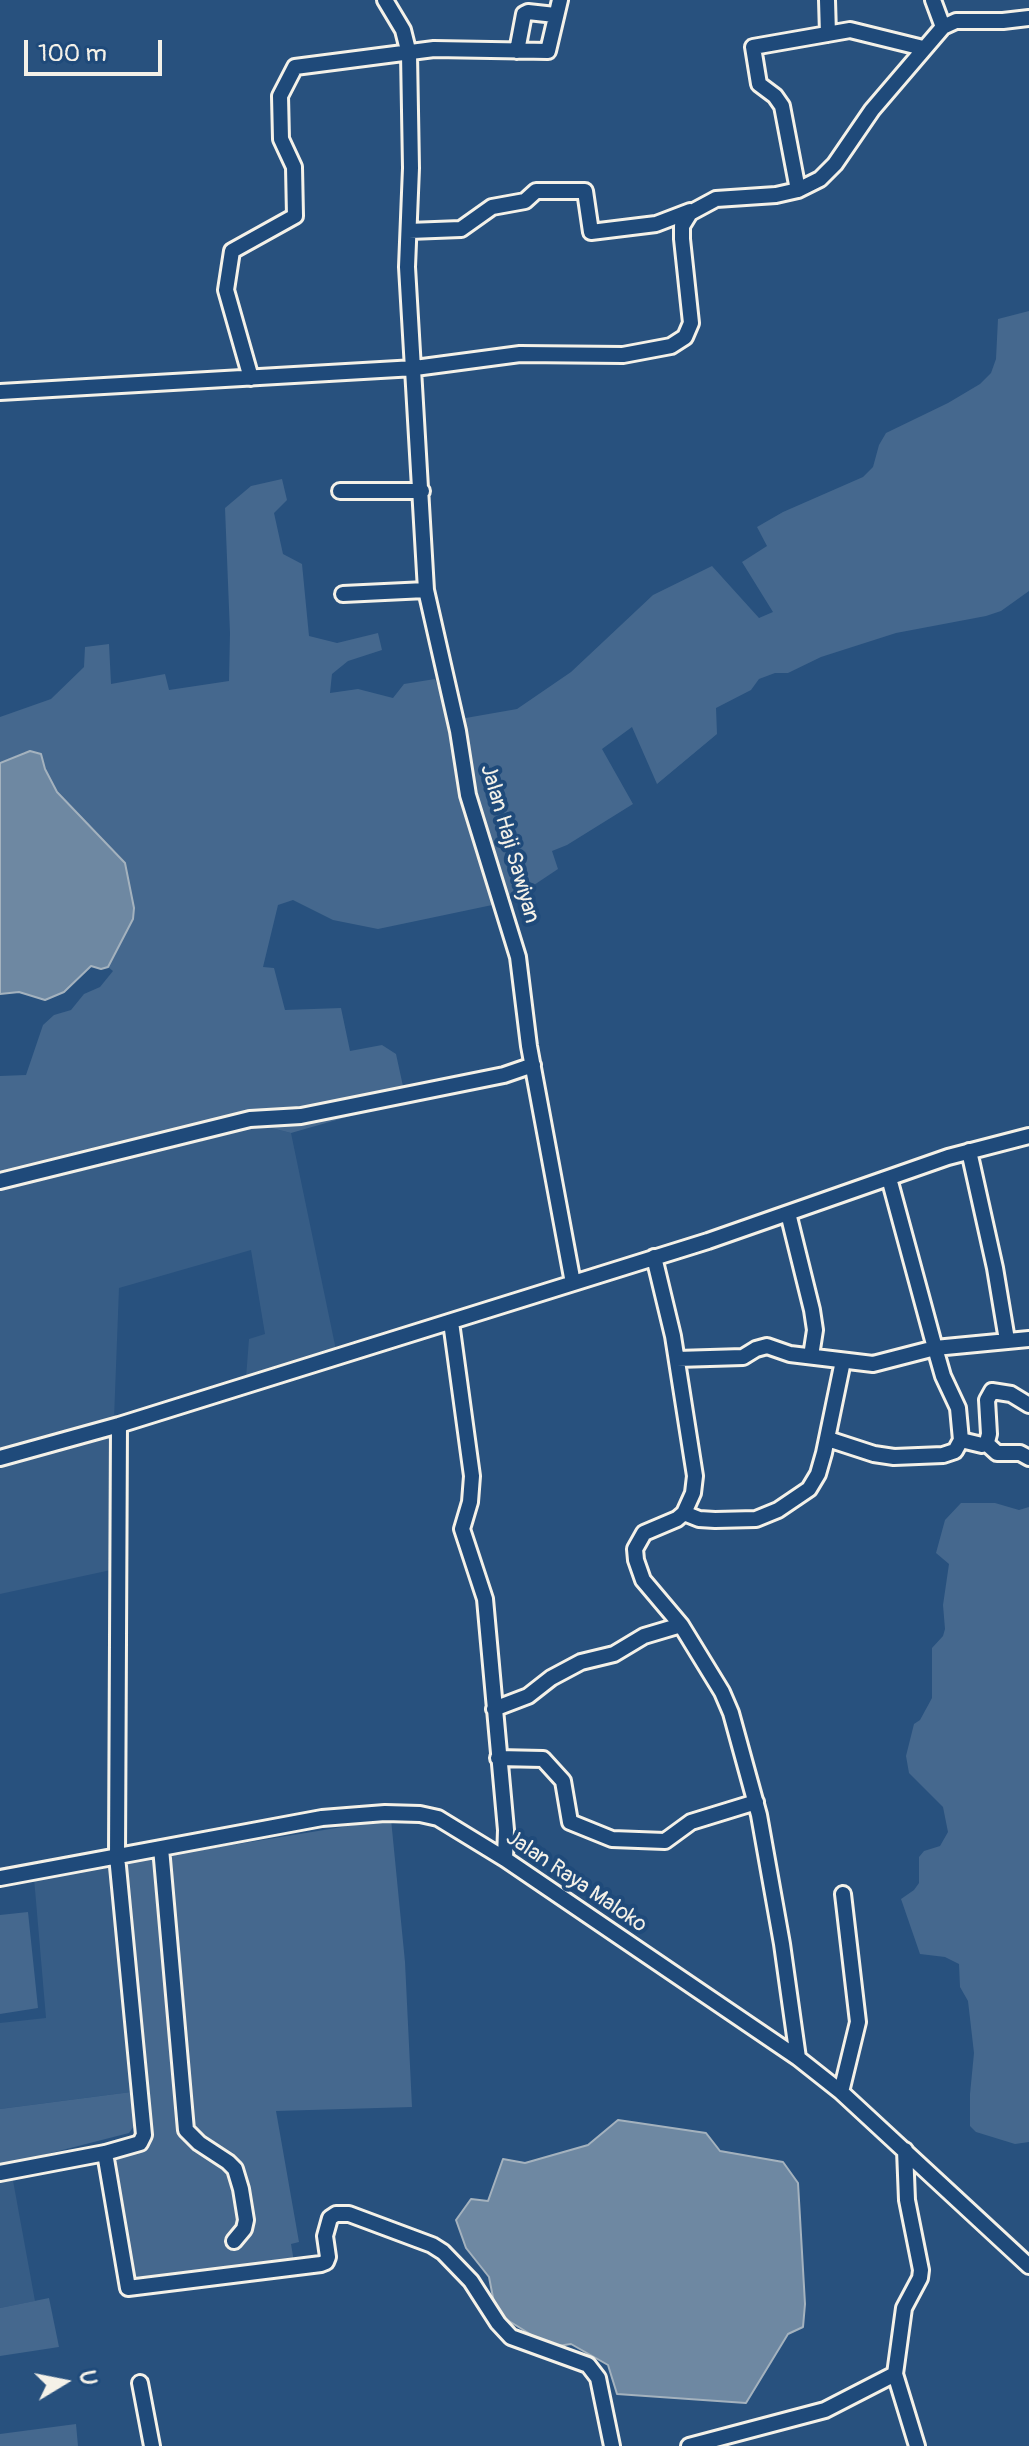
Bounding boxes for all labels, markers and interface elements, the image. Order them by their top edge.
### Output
scale bar [28,24,166,74]
text: 100 m [38,39,107,68]
street label: Jalan Haji Sawiyan [474,762,544,926]
street label: Jalan Raya Maloko [501,1825,651,1939]
north arrow [24,2342,104,2422]
text: U [73,2368,103,2387]

